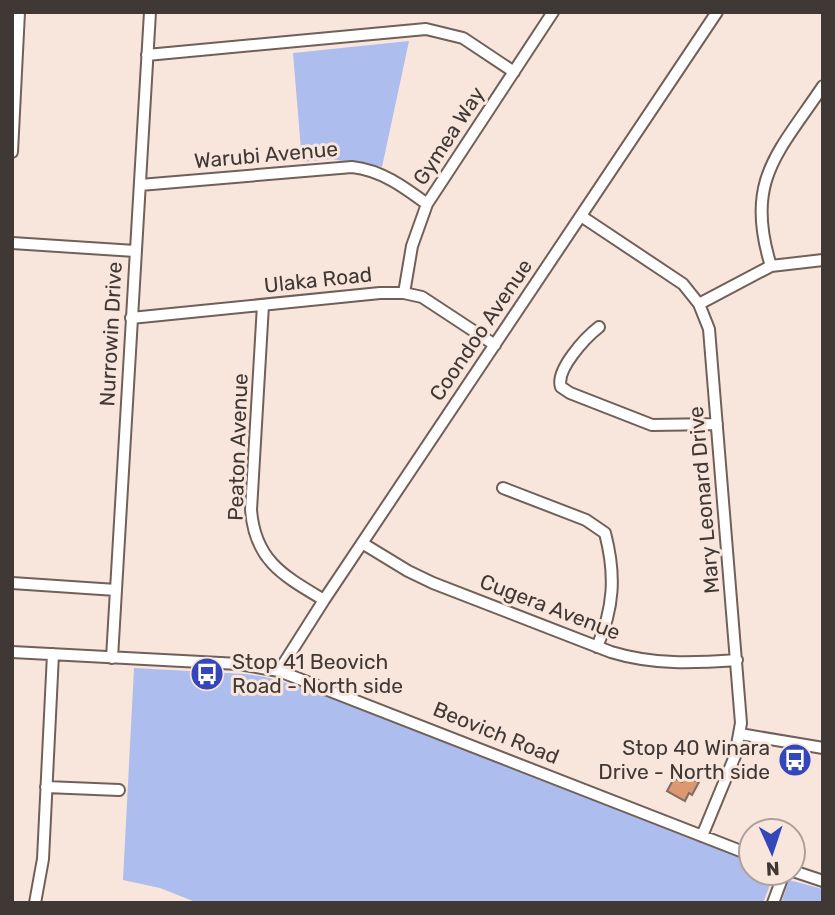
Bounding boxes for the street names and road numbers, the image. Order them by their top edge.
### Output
street label: Gymea Way [408,82,490,190]
street label: Warubi Avenue [193,136,339,173]
street label: Coondoo Avenue [424,254,537,405]
street label: Nurrowin Drive [94,261,127,407]
street label: Ulaka Road [263,261,373,298]
street label: Peaton Avenue [222,373,253,521]
street label: Mary Leonard Drive [683,405,724,595]
street label: Cugera Avenue [476,568,624,645]
street label: Beovich Road [430,696,563,769]

